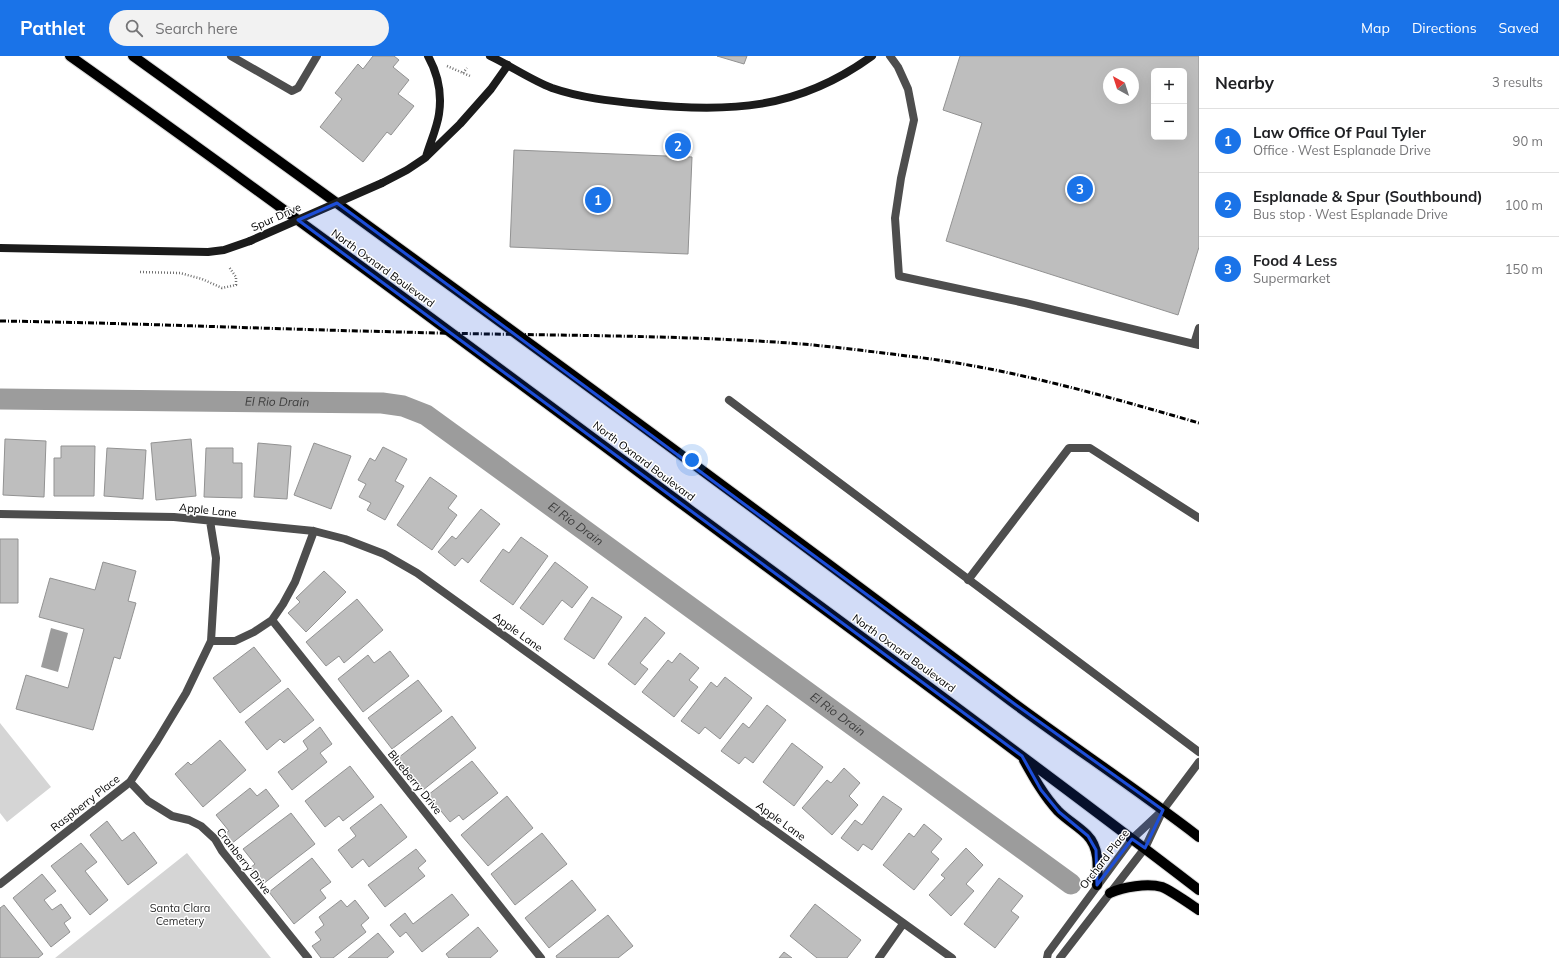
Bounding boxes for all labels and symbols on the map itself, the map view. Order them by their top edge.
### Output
north arrow [1103,68,1139,104]
pin: 2 [665,131,691,161]
pin: 3 [1067,174,1093,204]
pin: 1 [585,185,611,215]
street label: Spur Drive [249,200,303,234]
street label: North Oxnard Boulevard [329,226,437,310]
water label: El Rio Drain [245,394,309,409]
street label: North Oxnard Boulevard [590,418,698,504]
your location [682,450,702,470]
water label: El Rio Drain [545,498,607,548]
street label: Apple Lane [179,500,237,520]
street label: Apple Lane [491,609,545,655]
street label: North Oxnard Boulevard [850,611,958,695]
water label: El Rio Drain [807,689,869,739]
street label: Blueberry Drive [385,747,445,817]
street label: Raspberry Place [48,772,122,834]
street label: Apple Lane [754,798,808,844]
street label: Cranberry Drive [214,825,274,897]
street label: Orchard Place [1076,826,1132,892]
park label: Santa Clara Cemetery [150,901,210,928]

